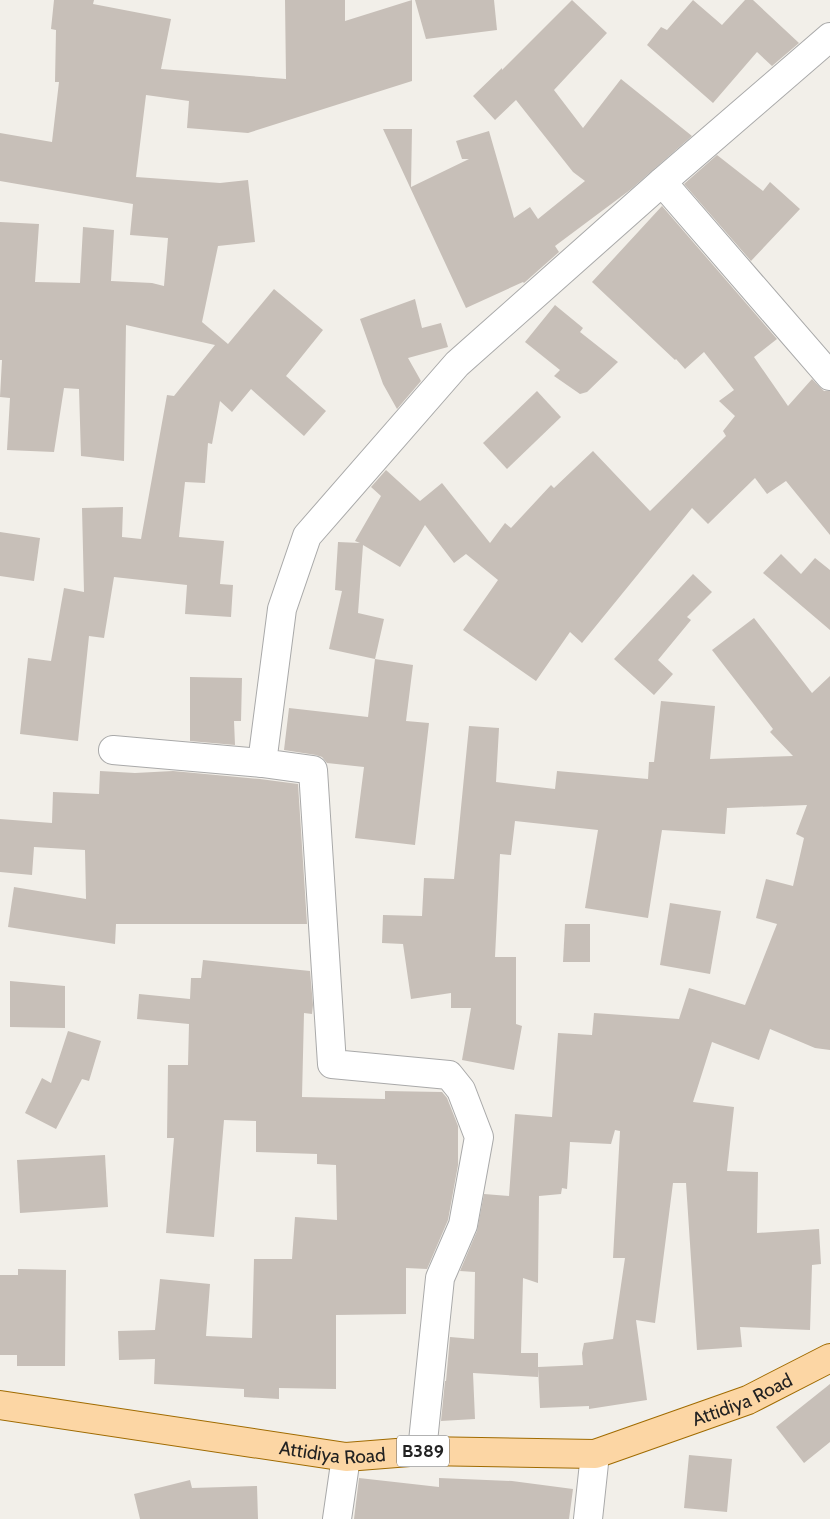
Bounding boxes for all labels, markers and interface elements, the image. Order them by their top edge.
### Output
street label: Attidiya Road [689,1368,796,1430]
road number: B389 [397,1435,449,1466]
street label: Attidiya Road [278,1436,386,1469]

